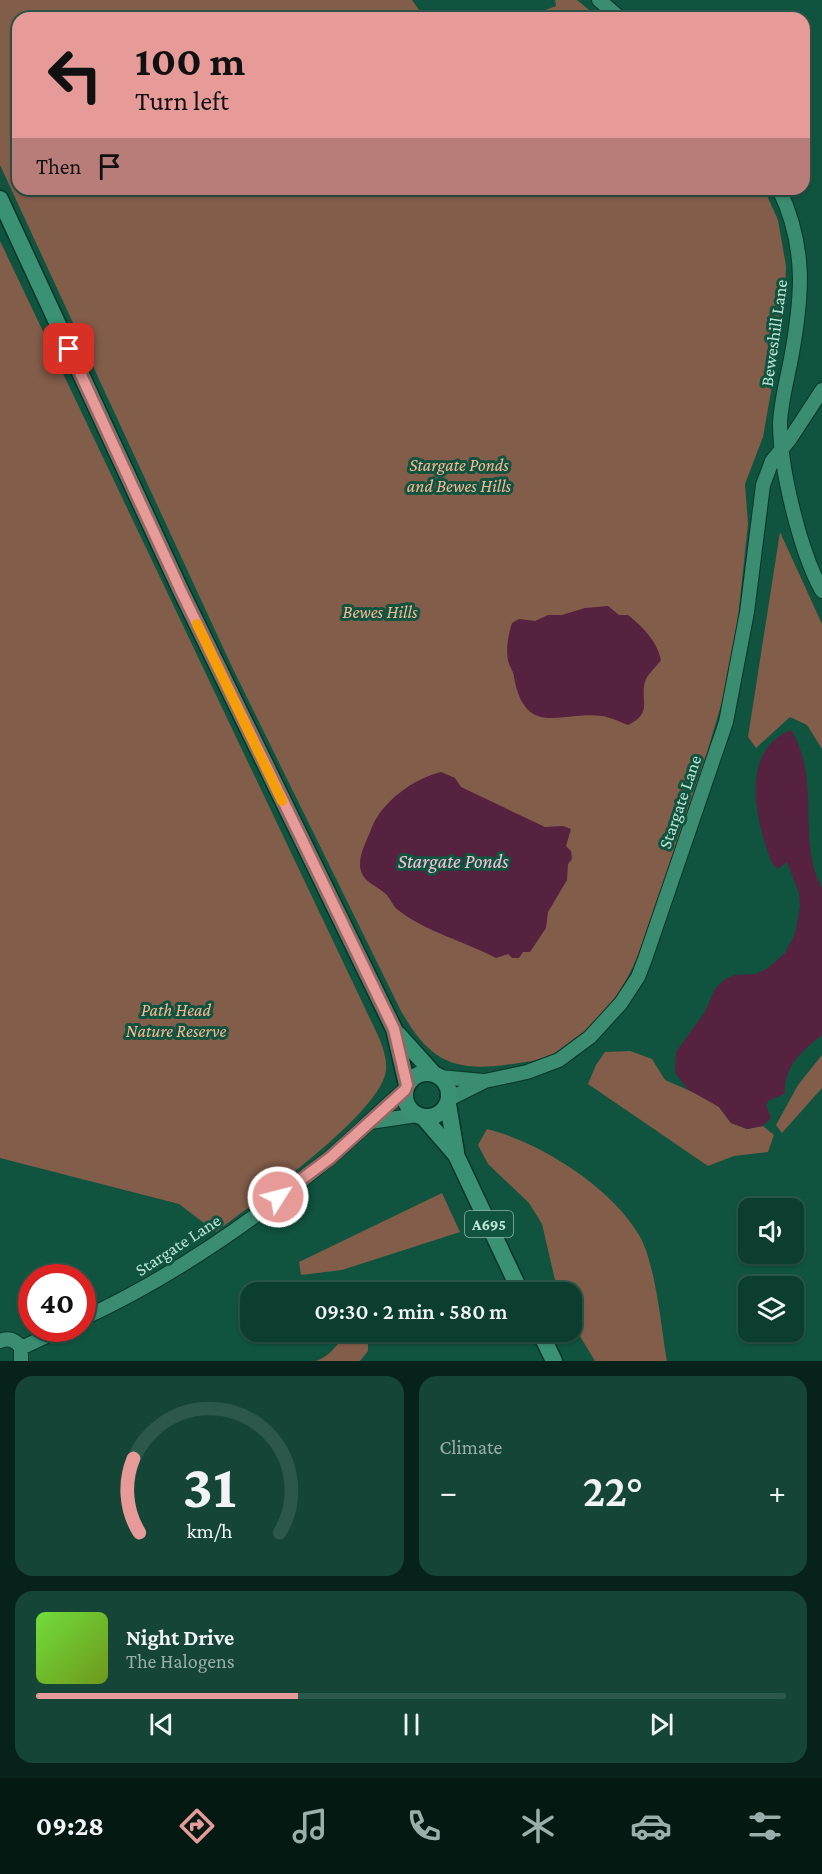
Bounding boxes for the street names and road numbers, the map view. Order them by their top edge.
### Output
street label: Beweshill Lane [757,278,791,388]
street label: Stargate Lane [655,752,705,851]
street label: Stargate Lane [132,1210,224,1280]
road number: A695 [465,1211,513,1237]

